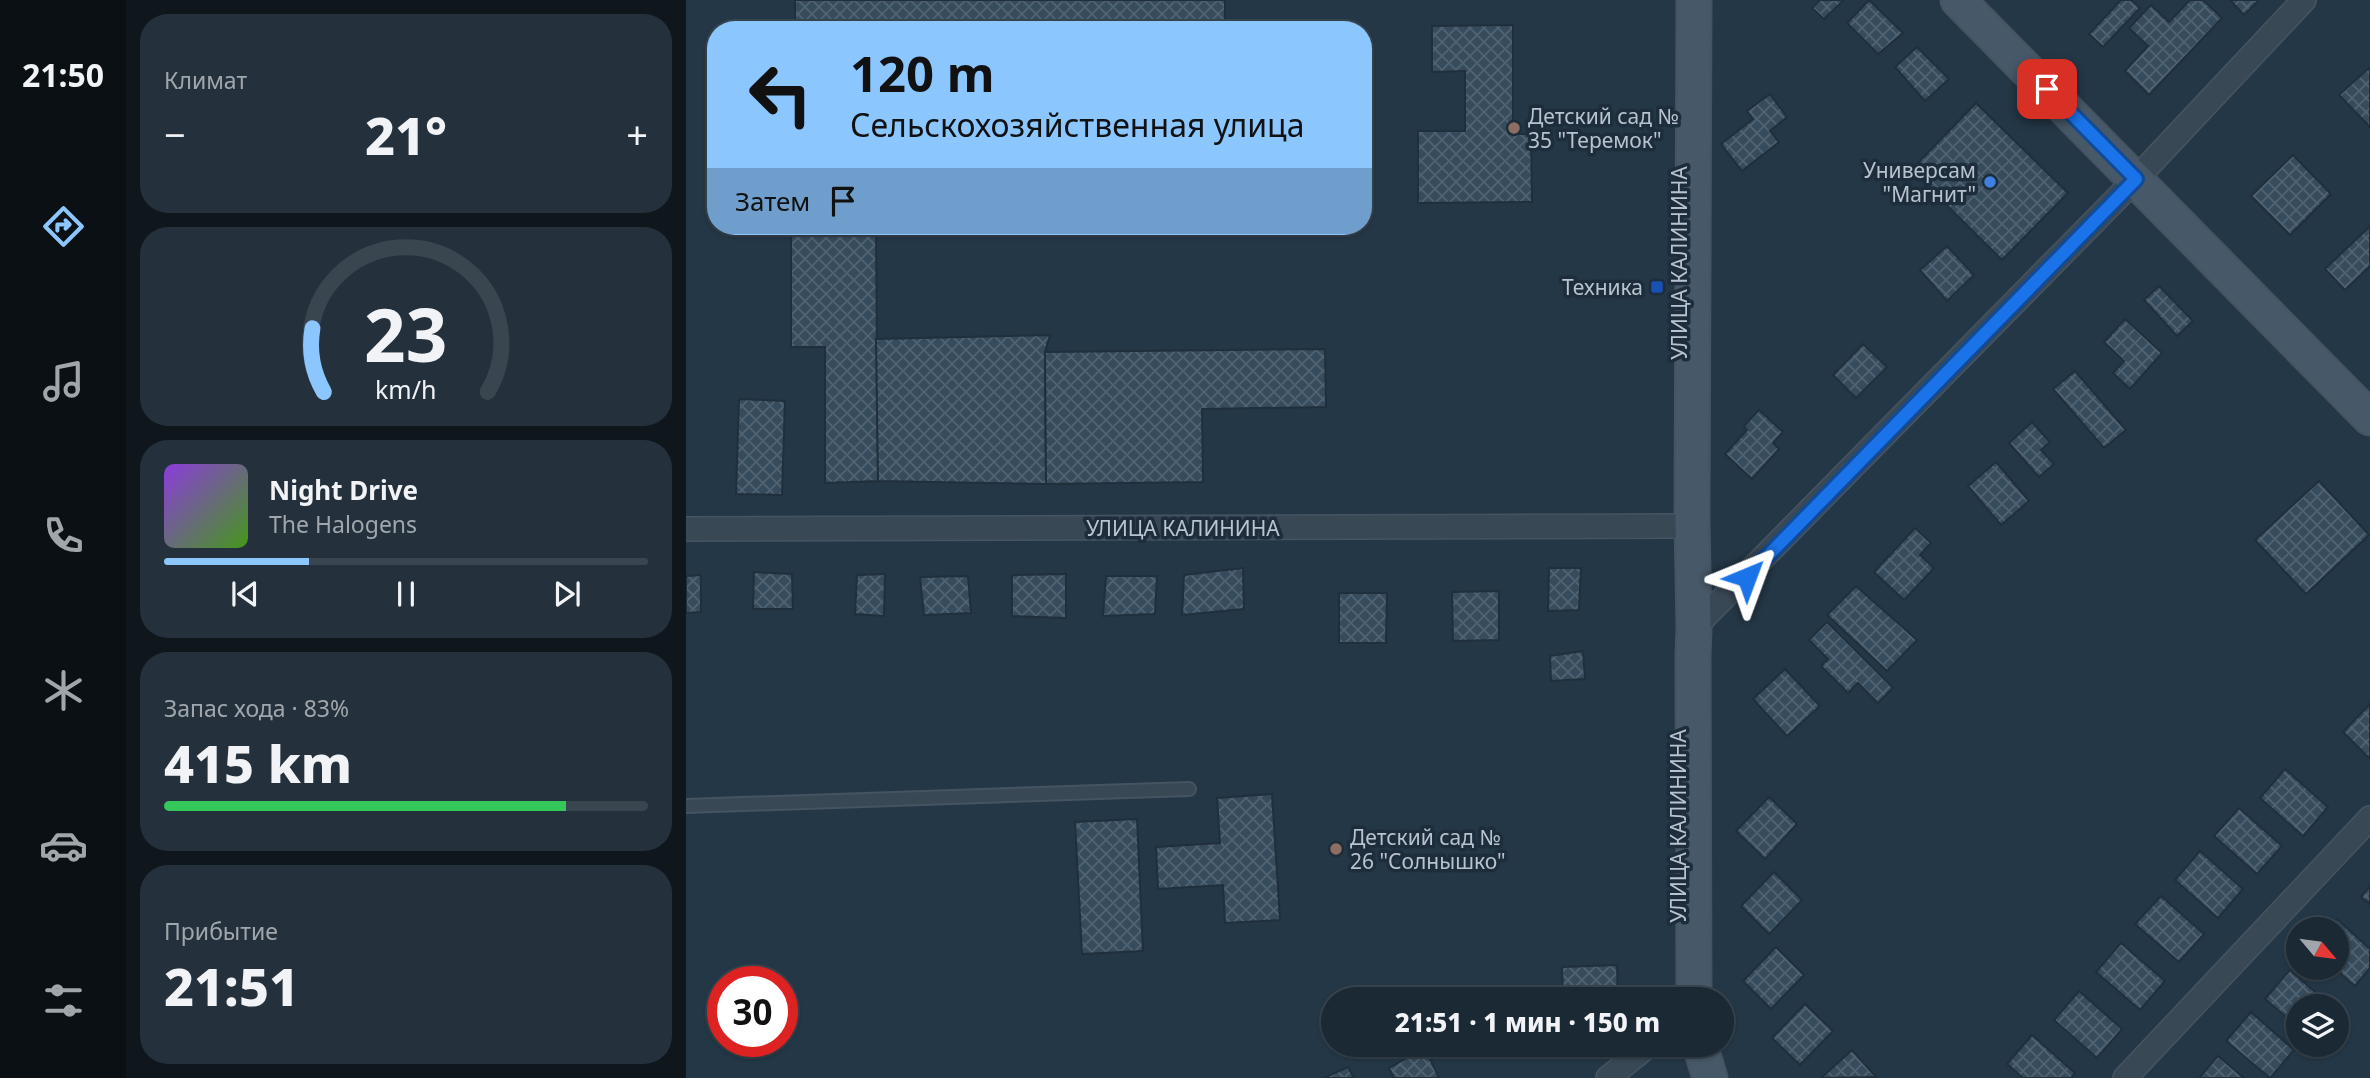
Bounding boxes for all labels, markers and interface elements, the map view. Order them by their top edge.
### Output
text: 120 m [850,40,995,106]
icon: left [735,49,826,140]
text: 21:50 [22,53,104,96]
pin [2017,59,2077,119]
text: Климат [164,64,247,96]
icon: arrive [2028,70,2066,108]
text: 21° [365,99,447,170]
place label: Детский сад № 35 "Теремок" [1528,102,1679,154]
text: Сельскохозяйственная улица [850,103,1304,146]
text: − [164,108,186,160]
text: + [626,108,648,160]
marker: Детский сад № 35 "Теремок" [1506,120,1522,136]
place label: Универсам "Магнит" [1863,156,1976,208]
street label: УЛИЦА КАЛИНИНА [1665,166,1693,360]
marker: Универсам "Магнит" [1982,174,1998,190]
icon: arrive [824,182,862,220]
text: Затем [735,183,810,219]
icon: directions [39,202,88,251]
place label: Техника [1562,273,1643,301]
marker: Техника [1649,279,1665,295]
text: 23 [364,285,448,384]
icon: music [39,357,88,406]
text: km/h [375,372,437,406]
text: Night Drive [269,472,418,508]
text: The Halogens [269,508,417,540]
icon: phone [39,511,88,560]
street label: УЛИЦА КАЛИНИНА [1086,514,1280,542]
position arrow [1710,540,1784,614]
icon: previous [226,575,264,613]
icon: pause [387,575,425,613]
icon: next [548,575,586,613]
icon: climate [39,666,88,715]
text: Запас хода · 83% [164,692,349,724]
text: 415 km [164,727,352,798]
street label: УЛИЦА КАЛИНИНА [1664,729,1692,923]
icon: car [39,821,88,870]
place label: Детский сад № 26 "Солнышко" [1350,823,1506,875]
marker: Детский сад № 26 "Солнышко" [1328,841,1344,857]
text: Прибытие [164,915,278,947]
north arrow [2286,917,2348,980]
map controls [2286,917,2349,1057]
text: 21:51 [164,950,299,1021]
speed limit sign: 30 [707,966,798,1057]
icon: filters [39,976,88,1025]
button: layers [2286,994,2349,1057]
text: 21:51 · 1 мин · 150 m [1395,1004,1660,1040]

